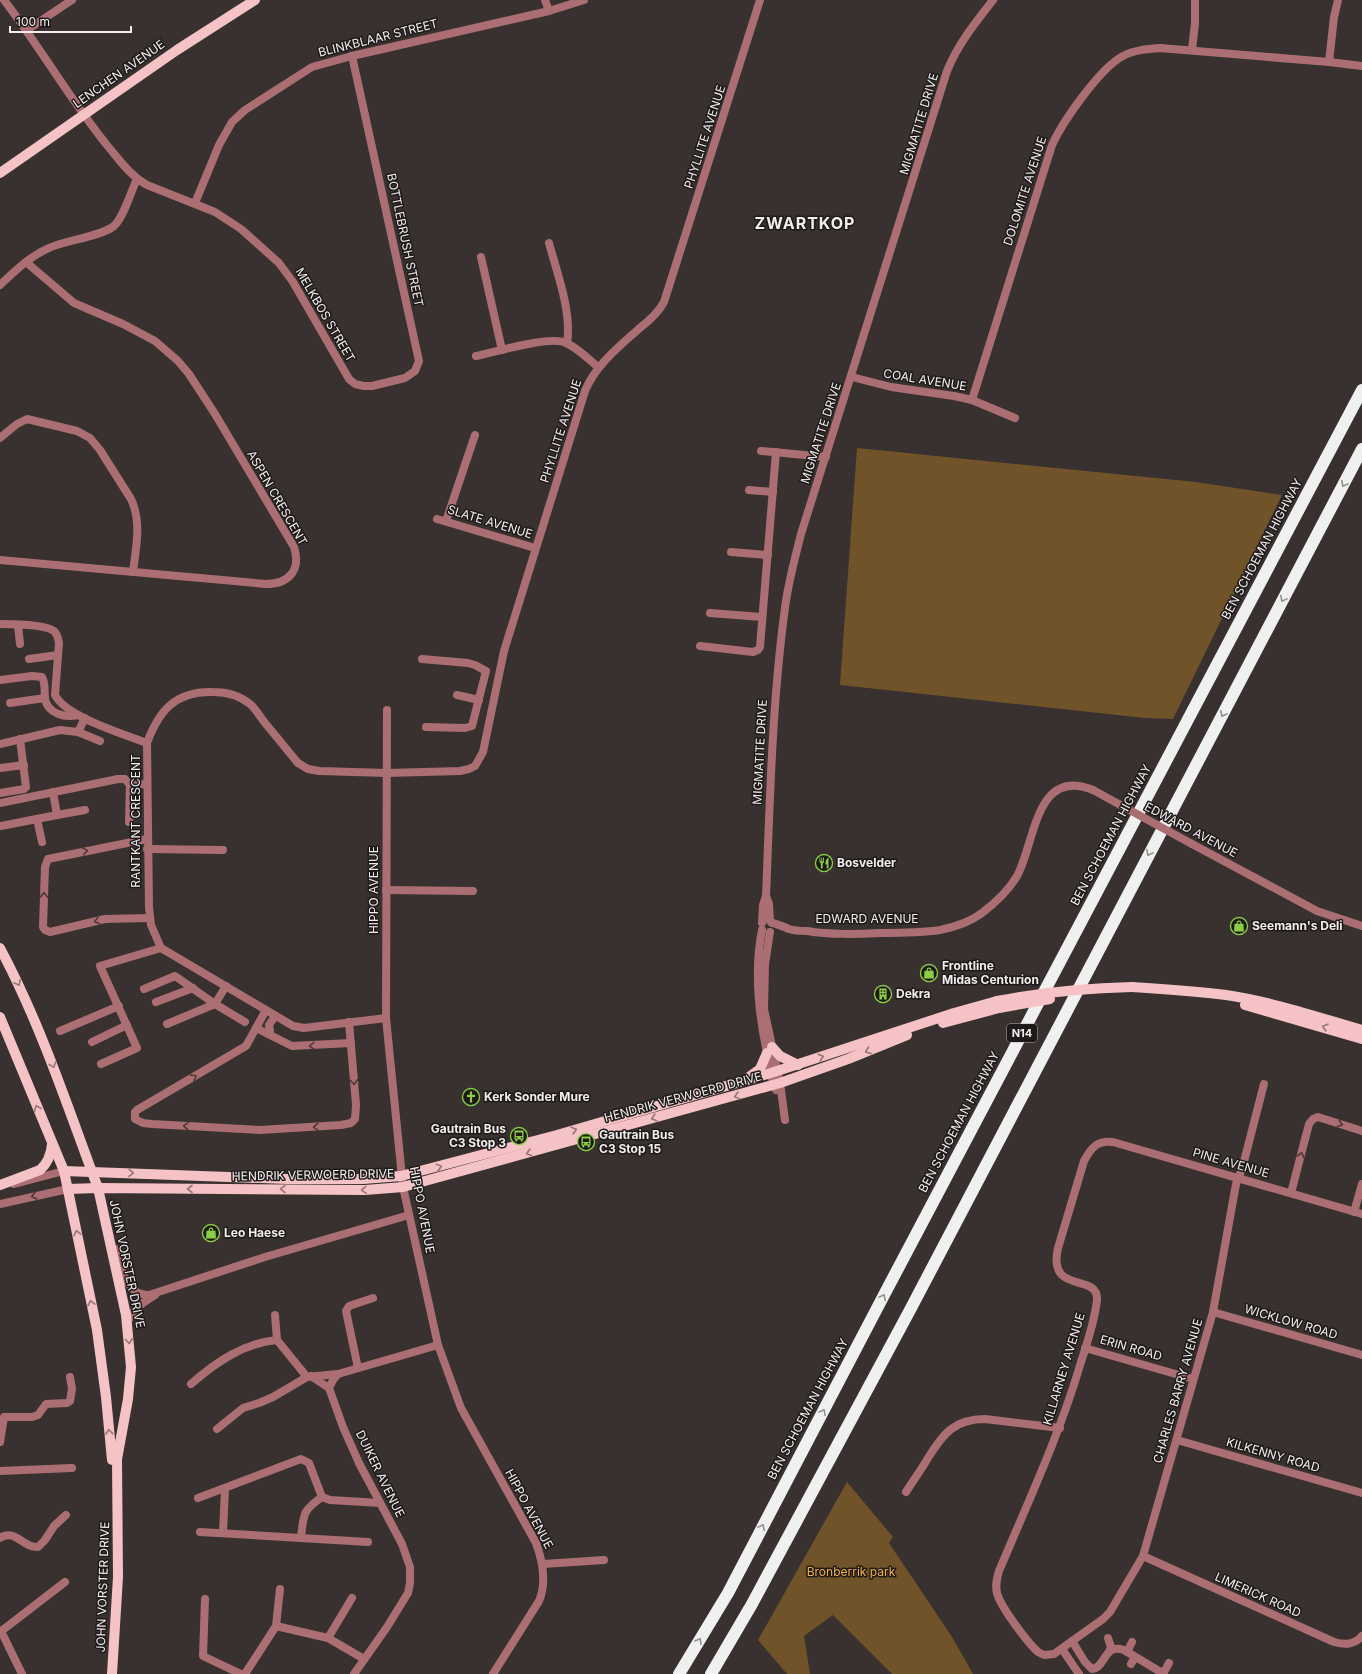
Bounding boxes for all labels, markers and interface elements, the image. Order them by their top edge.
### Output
scale bar [10,8,131,34]
text: 100 m [16,14,50,29]
street label: BLINKBLAAR STREET [316,15,439,60]
street label: LENCHEN AVENUE [70,36,167,111]
street label: MIGMATITE DRIVE [896,71,941,176]
street label: PHYLLITE AVENUE [681,83,728,191]
street label: DOLOMITE AVENUE [1000,134,1049,247]
street label: BOTTLEBRUSH STREET [384,172,427,308]
district label: ZWARTKOP [755,213,855,233]
street label: MELKBOS STREET [292,265,359,365]
street label: COAL AVENUE [882,366,968,393]
street label: PHYLLITE AVENUE [537,377,584,485]
street label: MIGMATITE DRIVE [797,380,844,485]
street label: ASPEN CRESCENT [244,447,311,548]
street label: BEN SCHOEMAN HIGHWAY [1218,476,1305,622]
one-way arrow [1341,479,1349,487]
street label: SLATE AVENUE [446,501,535,542]
one-way arrow [1281,595,1288,602]
street label: MIGMATITE DRIVE [749,699,770,805]
one-way arrow [1220,710,1228,717]
street label: RANTKANT CRESCENT [128,754,143,888]
street label: BEN SCHOEMAN HIGHWAY [1067,762,1154,908]
street label: EDWARD AVENUE [1142,799,1240,860]
street label: HIPPO AVENUE [366,846,381,934]
one-way arrow [82,847,88,856]
one-way arrow [1146,849,1154,857]
restaurant icon: Bosvelder [814,853,834,873]
place label: Bosvelder [837,855,896,870]
one-way arrow [40,892,48,898]
street label: EDWARD AVENUE [815,911,919,926]
shop icon: Seemann's Deli [1229,916,1249,936]
one-way arrow [94,917,100,925]
place label: Seemann's Deli [1252,918,1343,933]
place label: Frontline Midas Centurion [942,958,1039,987]
shop icon: Frontline Midas Centurion [919,963,939,983]
one-way arrow [13,978,21,986]
building icon: Dekra [873,984,893,1004]
place label: Dekra [896,986,930,1001]
one-way arrow [1321,1023,1328,1032]
road number: N14 [1007,1024,1037,1042]
one-way arrow [309,1041,315,1050]
one-way arrow [865,1046,872,1054]
street label: BEN SCHOEMAN HIGHWAY [915,1049,1002,1195]
one-way arrow [817,1053,824,1062]
one-way arrow [48,1062,56,1069]
street label: HENDRIK VERWOERD DRIVE [602,1068,763,1125]
one-way arrow [190,1074,197,1081]
one-way arrow [350,1079,359,1085]
church icon: Kerk Sonder Mure [461,1087,481,1107]
place label: Kerk Sonder Mure [484,1089,590,1104]
one-way arrow [733,1091,740,1100]
one-way arrow [34,1105,42,1112]
one-way arrow [651,1113,658,1122]
one-way arrow [1336,1119,1343,1128]
place label: Gautrain Bus C3 Stop 3 [431,1121,506,1150]
one-way arrow [183,1122,189,1131]
one-way arrow [313,1122,319,1131]
bus stop icon: Gautrain Bus C3 Stop 3 [509,1126,529,1146]
one-way arrow [570,1127,577,1135]
place label: Gautrain Bus C3 Stop 15 [599,1127,675,1156]
bus stop icon: Gautrain Bus C3 Stop 15 [576,1132,596,1152]
street label: PINE AVENUE [1191,1144,1271,1181]
one-way arrow [526,1148,533,1157]
one-way arrow [1296,1152,1305,1159]
one-way arrow [435,1163,442,1172]
street label: HIPPO AVENUE [407,1165,438,1255]
street label: HENDRIK VERWOERD DRIVE [232,1166,394,1183]
one-way arrow [128,1168,134,1177]
one-way arrow [187,1184,193,1193]
one-way arrow [280,1185,286,1194]
one-way arrow [361,1185,367,1194]
one-way arrow [31,1192,37,1200]
street label: JOHN VORSTER DRIVE [107,1198,148,1330]
shop icon: Leo Haese [201,1223,221,1243]
place label: Leo Haese [224,1225,285,1240]
one-way arrow [73,1230,82,1236]
one-way arrow [878,1293,885,1301]
one-way arrow [88,1300,96,1306]
street label: WICKLOW ROAD [1243,1301,1339,1342]
street label: KILLARNEY AVENUE [1039,1311,1088,1427]
street label: CHARLES BARRY AVENUE [1150,1317,1205,1465]
street label: ERIN ROAD [1098,1331,1164,1364]
street label: BEN SCHOEMAN HIGHWAY [764,1336,851,1482]
one-way arrow [124,1338,133,1344]
one-way arrow [818,1409,825,1416]
street label: DUIKER AVENUE [353,1428,408,1520]
one-way arrow [105,1429,114,1435]
street label: KILKENNY ROAD [1225,1434,1322,1475]
street label: HIPPO AVENUE [502,1466,557,1551]
street label: JOHN VORSTER DRIVE [93,1521,112,1653]
one-way arrow [758,1524,765,1531]
park label: Bronberrik park [807,1564,896,1579]
street label: LIMERICK ROAD [1213,1569,1304,1620]
one-way arrow [695,1638,702,1645]

